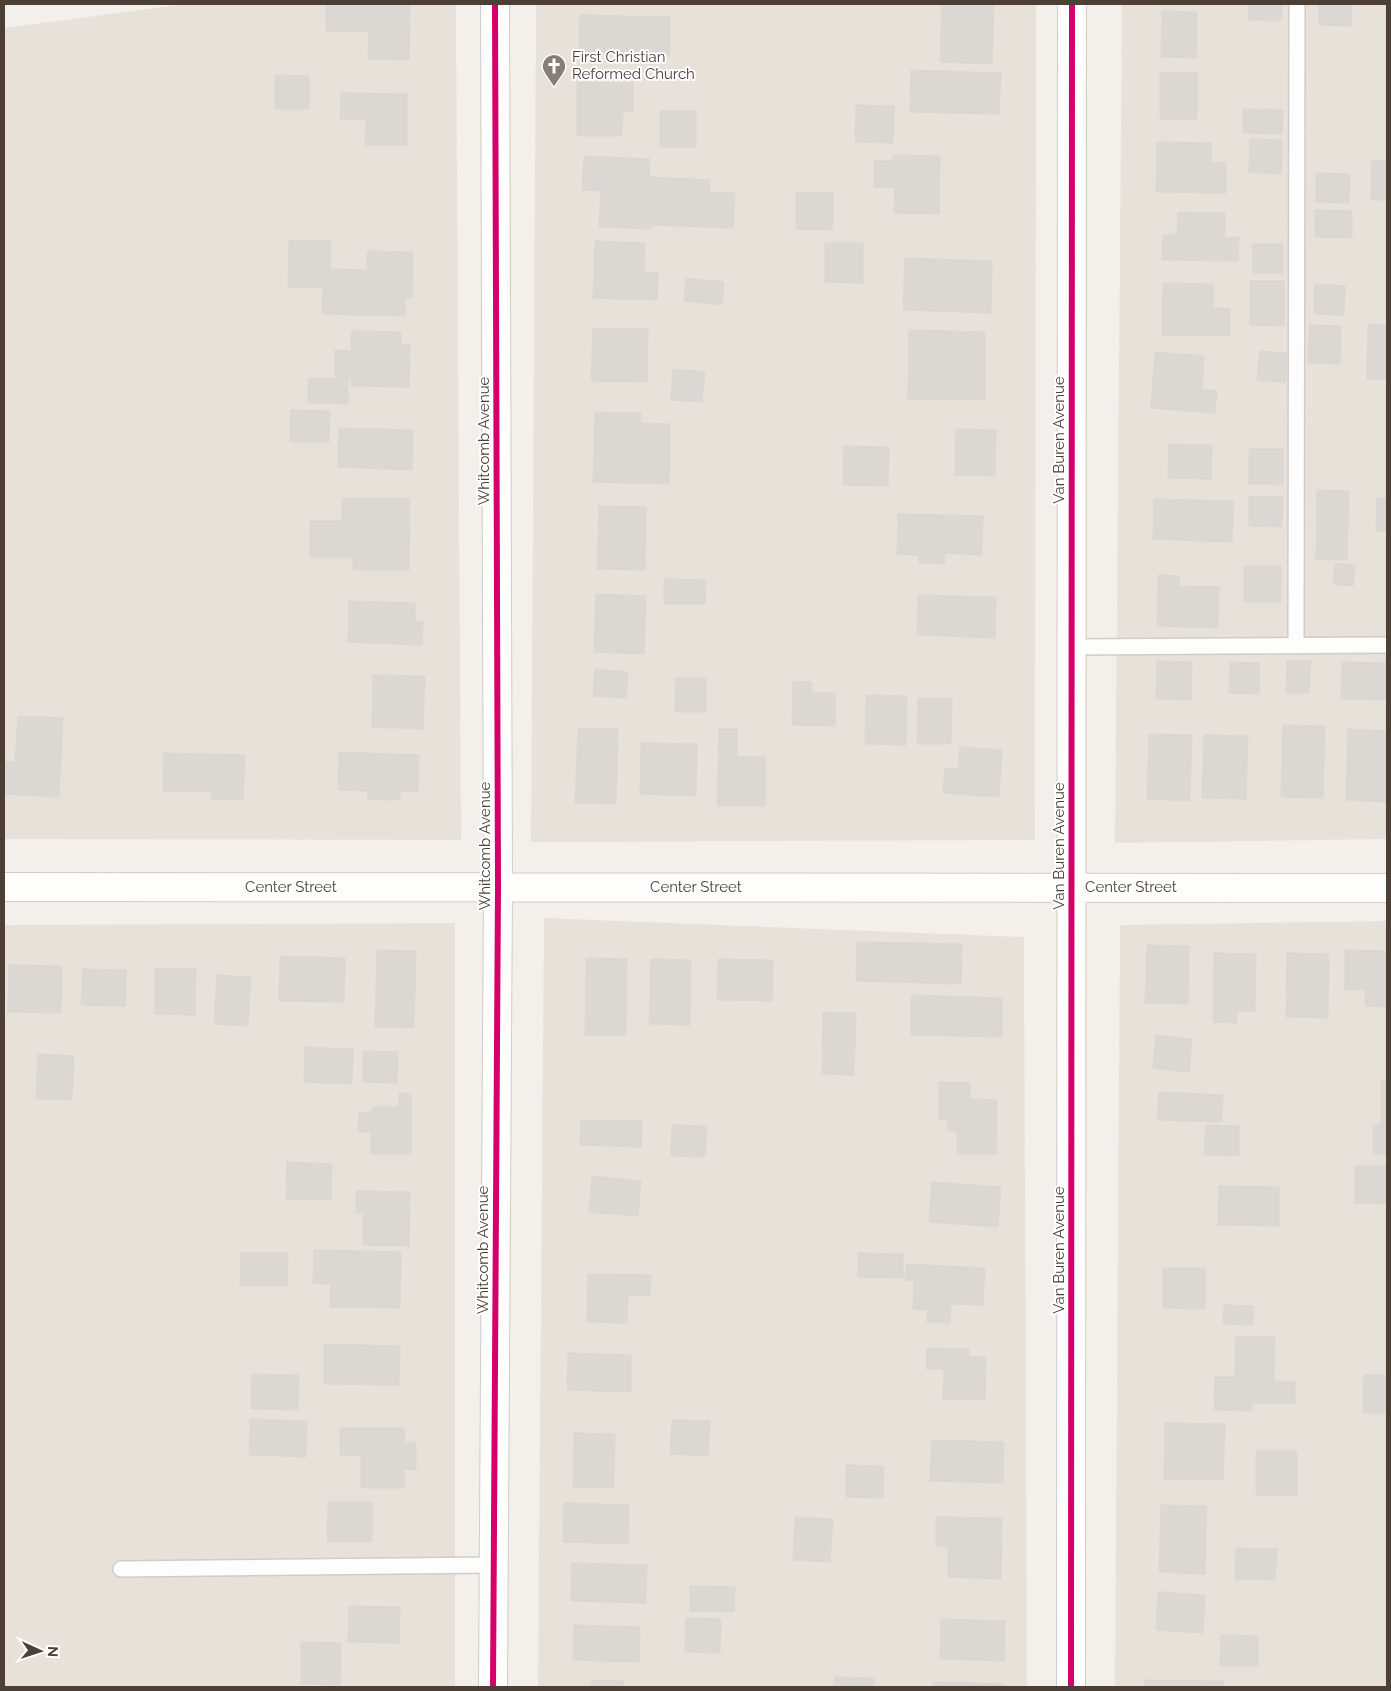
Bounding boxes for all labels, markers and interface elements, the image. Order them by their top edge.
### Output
place label: First Christian Reformed Church [572,48,695,83]
church icon: First Christian Reformed Church [541,53,567,87]
street label: Whitcomb Avenue [475,376,493,505]
street label: Van Buren Avenue [1050,376,1068,504]
street label: Whitcomb Avenue [476,781,494,910]
street label: Van Buren Avenue [1050,782,1068,910]
street label: Center Street [245,878,337,896]
street label: Center Street [650,878,742,896]
street label: Center Street [1085,878,1177,896]
street label: Whitcomb Avenue [474,1185,492,1314]
street label: Van Buren Avenue [1050,1186,1068,1314]
north arrow [15,1626,65,1676]
text: N [45,1646,61,1657]

